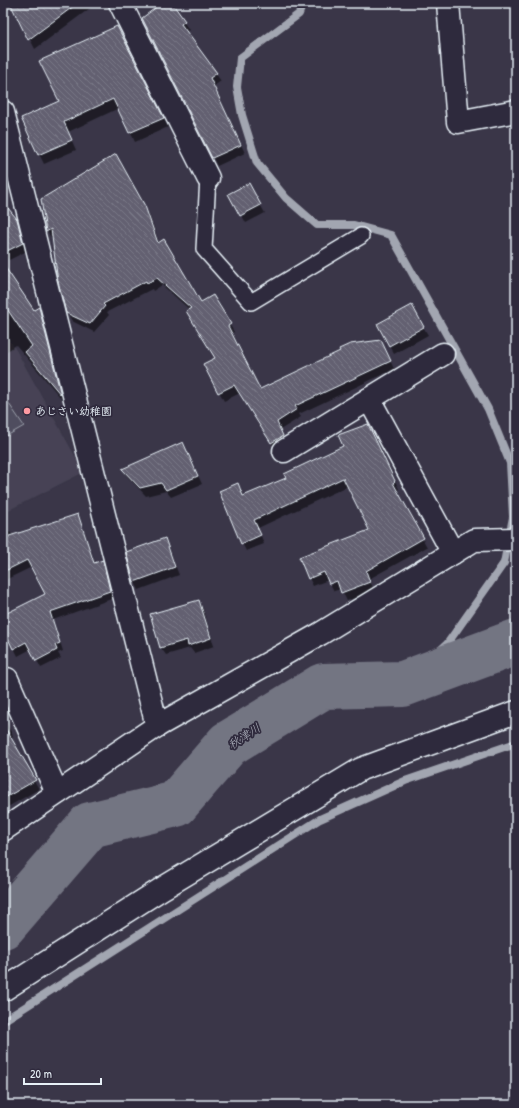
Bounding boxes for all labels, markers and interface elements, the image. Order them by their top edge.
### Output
place label: あじさい幼稚園 [35,404,112,418]
marker: あじさい幼稚園 [22,406,32,416]
water label: 秋津川 [224,719,264,753]
scale bar [24,1060,101,1086]
text: 20 m [30,1065,52,1082]

